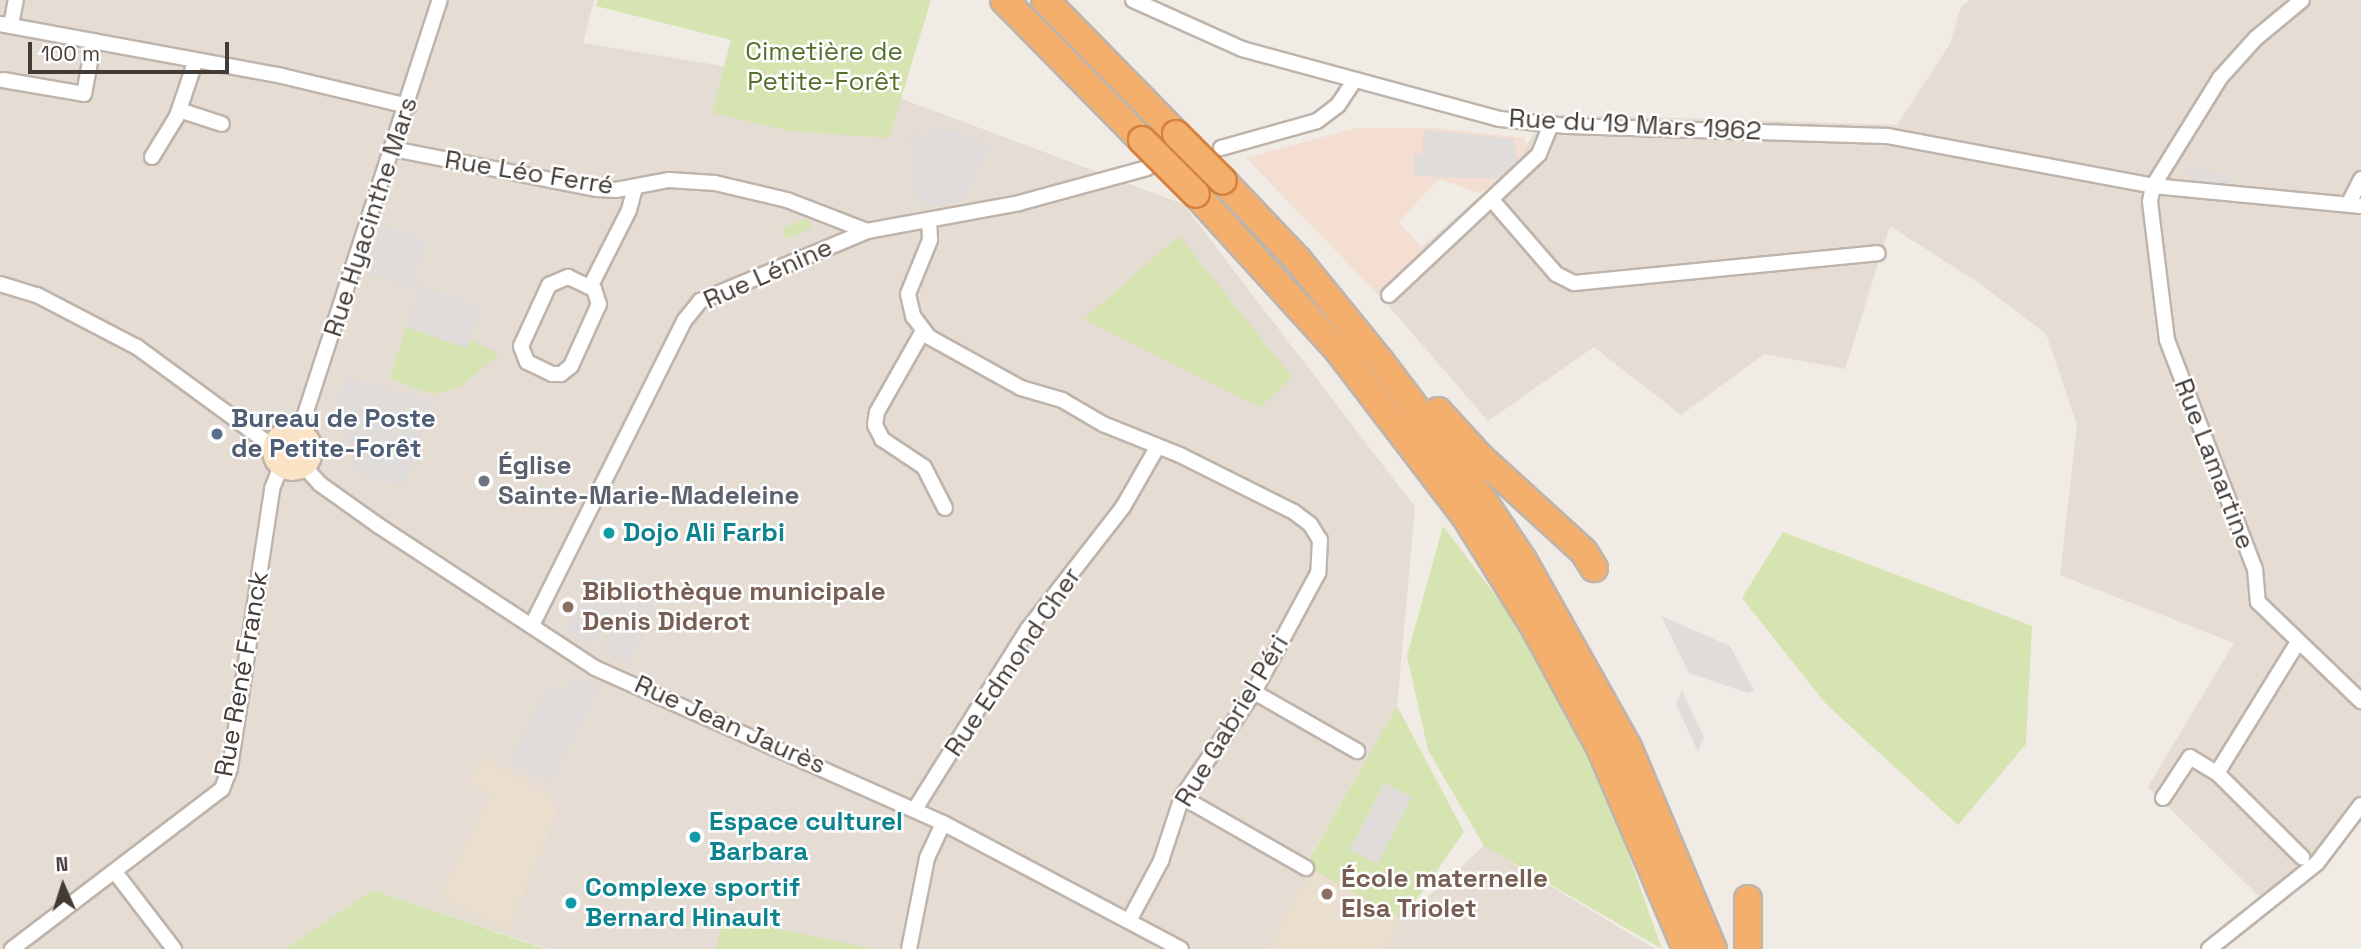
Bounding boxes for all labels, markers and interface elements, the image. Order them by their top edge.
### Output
scale bar [32,28,233,72]
park label: Cimetière de Petite-Forêt [745,36,903,98]
text: 100 m [41,40,100,67]
street label: Rue Hyacinthe Mars [318,93,424,341]
street label: Rue du 19 Mars 1962 [1508,103,1762,147]
street label: Rue Léo Ferré [442,144,616,202]
street label: Rue Lénine [699,232,837,316]
street label: Rue Lamartine [2167,374,2261,554]
place label: Bureau de Poste de Petite-Forêt [231,403,436,464]
marker: Bureau de Poste de Petite-Forêt [209,426,225,442]
place label: Église Sainte-Marie-Madeleine [498,450,800,512]
marker: Église Sainte-Marie-Madeleine [476,473,492,489]
place label: Dojo Ali Farbi [623,517,785,549]
marker: Dojo Ali Farbi [601,525,617,541]
street label: Rue Edmond Cher [938,562,1088,762]
street label: Rue René Franck [209,569,275,779]
place label: Bibliothèque municipale Denis Diderot [582,576,886,638]
marker: Bibliothèque municipale Denis Diderot [560,599,576,615]
street label: Rue Gabriel Péri [1169,630,1295,812]
street label: Rue Jean Jaurès [630,669,830,781]
place label: Espace culturel Barbara [709,806,903,868]
marker: Espace culturel Barbara [687,829,703,845]
north arrow [28,851,98,921]
text: N [55,852,69,877]
place label: École maternelle Elsa Triolet [1341,863,1548,924]
place label: Complexe sportif Bernard Hinault [585,872,800,934]
marker: École maternelle Elsa Triolet [1319,886,1335,902]
marker: Complexe sportif Bernard Hinault [563,895,579,911]

